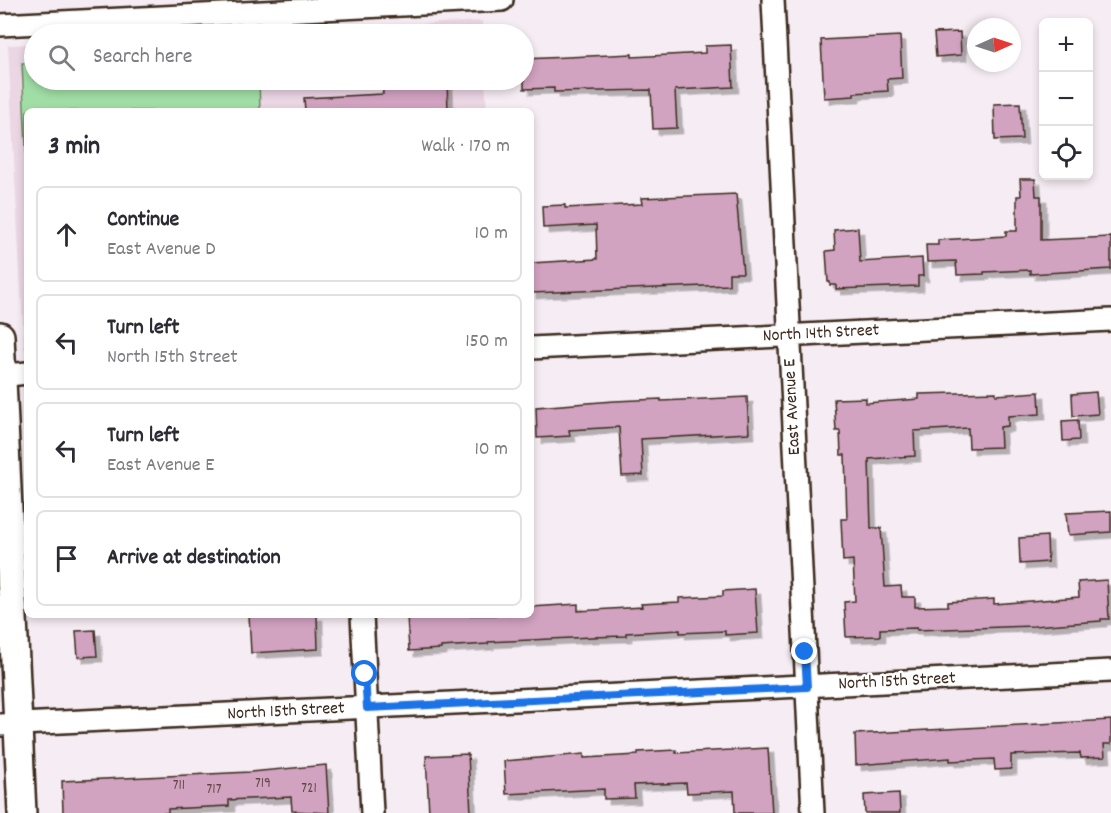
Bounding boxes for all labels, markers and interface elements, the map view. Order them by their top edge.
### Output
north arrow [967,18,1021,72]
map controls [1039,18,1093,180]
button: + [1039,18,1093,72]
search box [24,24,534,90]
icon: search [45,41,78,74]
text: Search here [93,42,192,73]
button: − [1039,72,1093,126]
button: locate [1039,126,1093,180]
text: 3 min [48,129,100,166]
text: Walk · 170 m [421,133,510,161]
text: Continue [107,205,179,236]
icon: ahead [50,218,83,251]
text: 10 m [474,220,508,248]
text: East Avenue D [107,236,215,264]
text: Turn left [107,313,179,344]
street label: North 14th Street [762,318,880,350]
icon: left [50,326,83,359]
text: 150 m [465,328,508,356]
text: North 15th Street [107,344,238,372]
street label: East Avenue E [778,358,808,456]
text: Turn left [107,421,179,452]
icon: left [50,434,83,467]
text: 10 m [474,436,508,464]
text: East Avenue E [107,452,214,480]
icon: arrive [50,542,83,575]
text: Arrive at destination [107,543,281,574]
route end [791,638,817,664]
route start [351,660,377,686]
street label: North 15th Street [838,666,957,698]
street label: North 15th Street [227,696,346,728]
house number: 719 [255,773,271,795]
house number: 711 [173,775,185,797]
house number: 721 [301,778,317,800]
house number: 717 [207,779,222,801]

